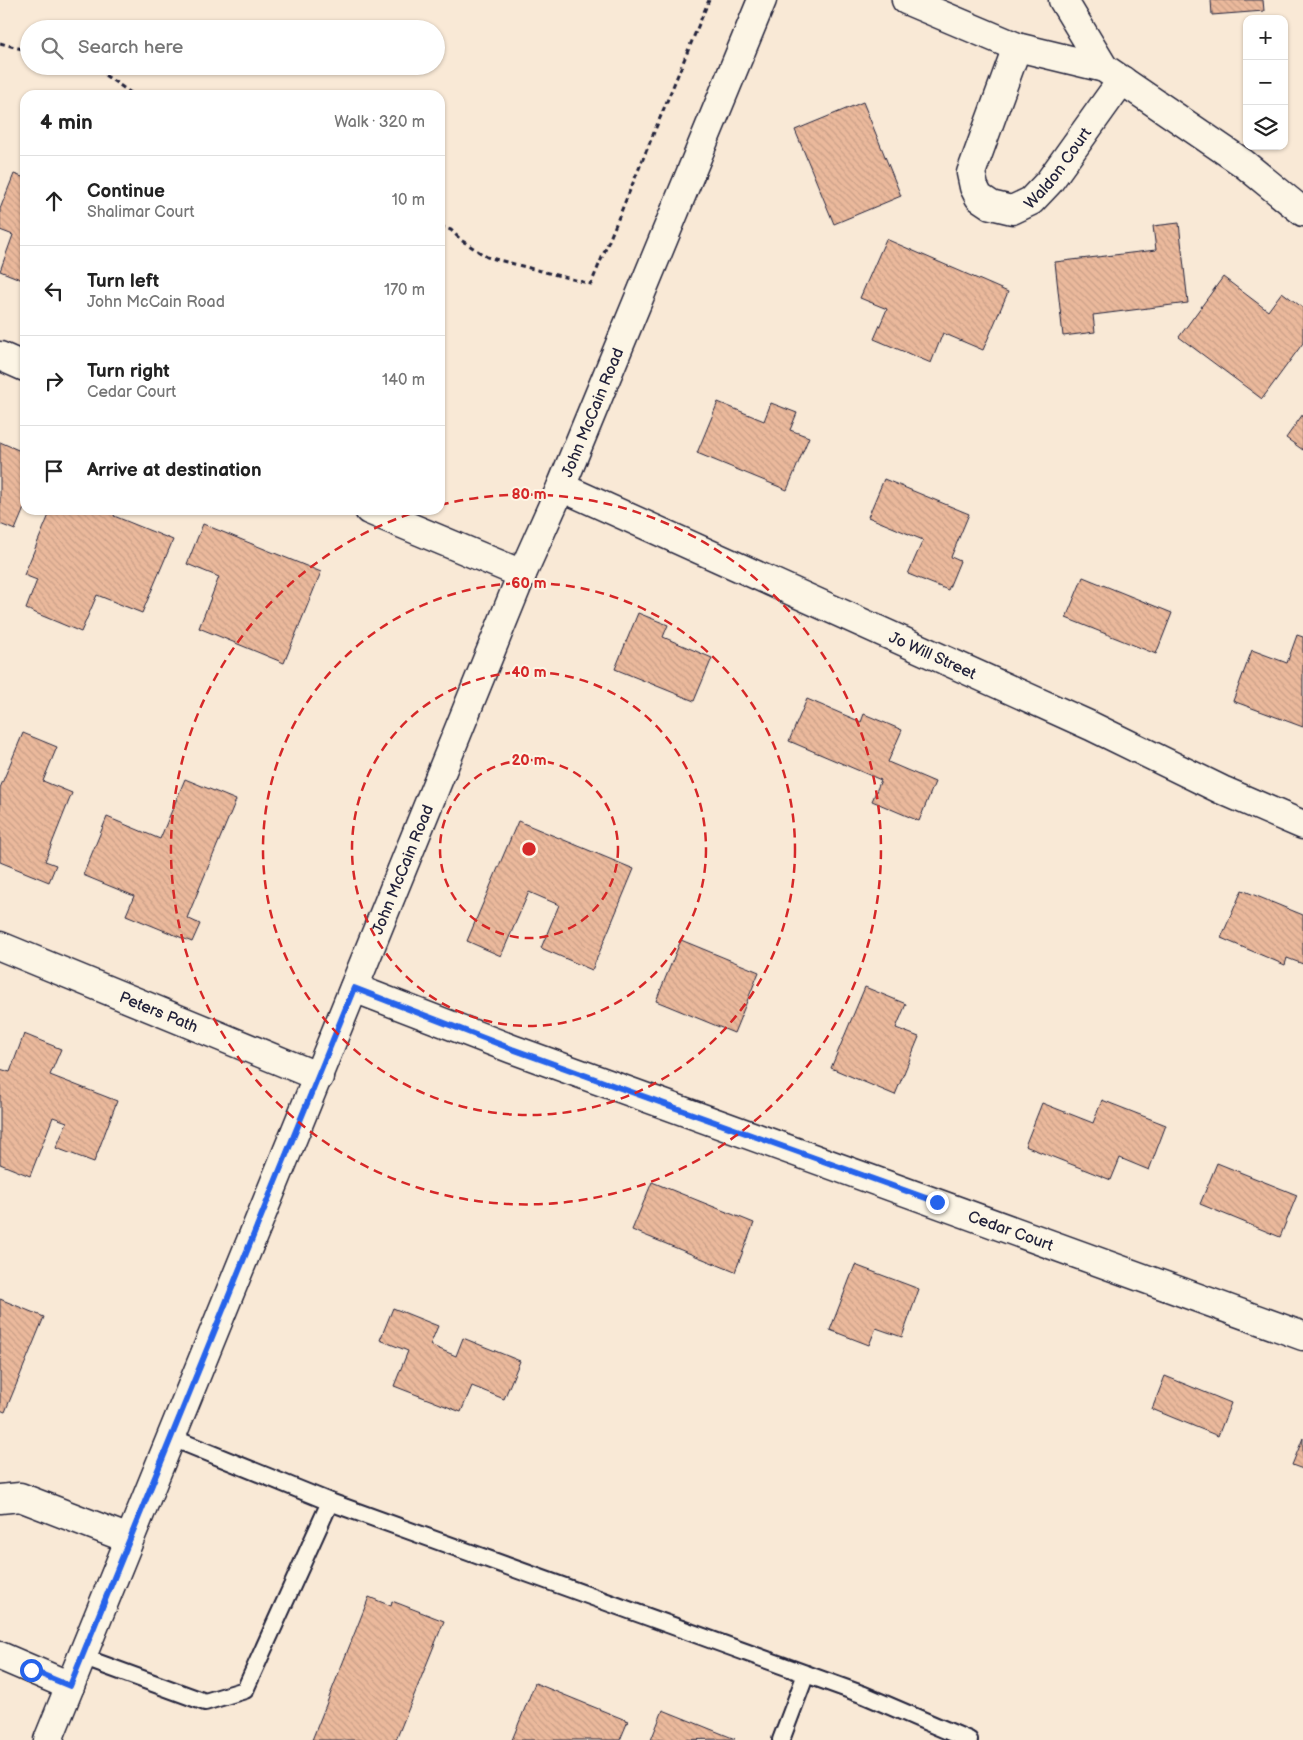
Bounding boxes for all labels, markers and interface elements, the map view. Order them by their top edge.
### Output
map controls [1243,15,1288,150]
button: + [1243,15,1288,60]
search box [20,20,445,75]
icon: search [38,34,66,62]
text: Search here [78,36,183,59]
button: − [1243,60,1288,105]
button: layers [1243,105,1288,150]
text: 4 min [40,110,93,135]
text: Walk · 320 m [334,113,425,132]
street label: Waldon Court [1021,124,1096,213]
text: Continue [87,180,165,203]
icon: ahead [40,187,68,215]
text: 10 m [392,191,425,210]
text: Shalimar Court [87,203,194,222]
text: Turn left [87,270,159,293]
icon: left [40,277,68,305]
text: 170 m [384,281,425,300]
text: John McCain Road [87,293,225,312]
street label: John McCain Road [558,345,628,480]
text: Turn right [87,360,170,383]
icon: right [40,367,68,395]
text: 140 m [382,371,425,390]
text: Cedar Court [87,383,176,402]
icon: arrive [40,457,68,485]
text: Arrive at destination [87,459,262,482]
text: 80 m [511,485,547,504]
text: 60 m [511,574,547,593]
street label: Jo Will Street [886,628,979,684]
text: 40 m [511,663,547,682]
text: 20 m [512,751,547,770]
street label: John McCain Road [369,802,438,937]
centre of rings [520,840,538,858]
street label: Peters Path [116,988,201,1037]
route end [926,1191,949,1214]
street label: Cedar Court [965,1207,1056,1256]
route start [20,1659,43,1682]

